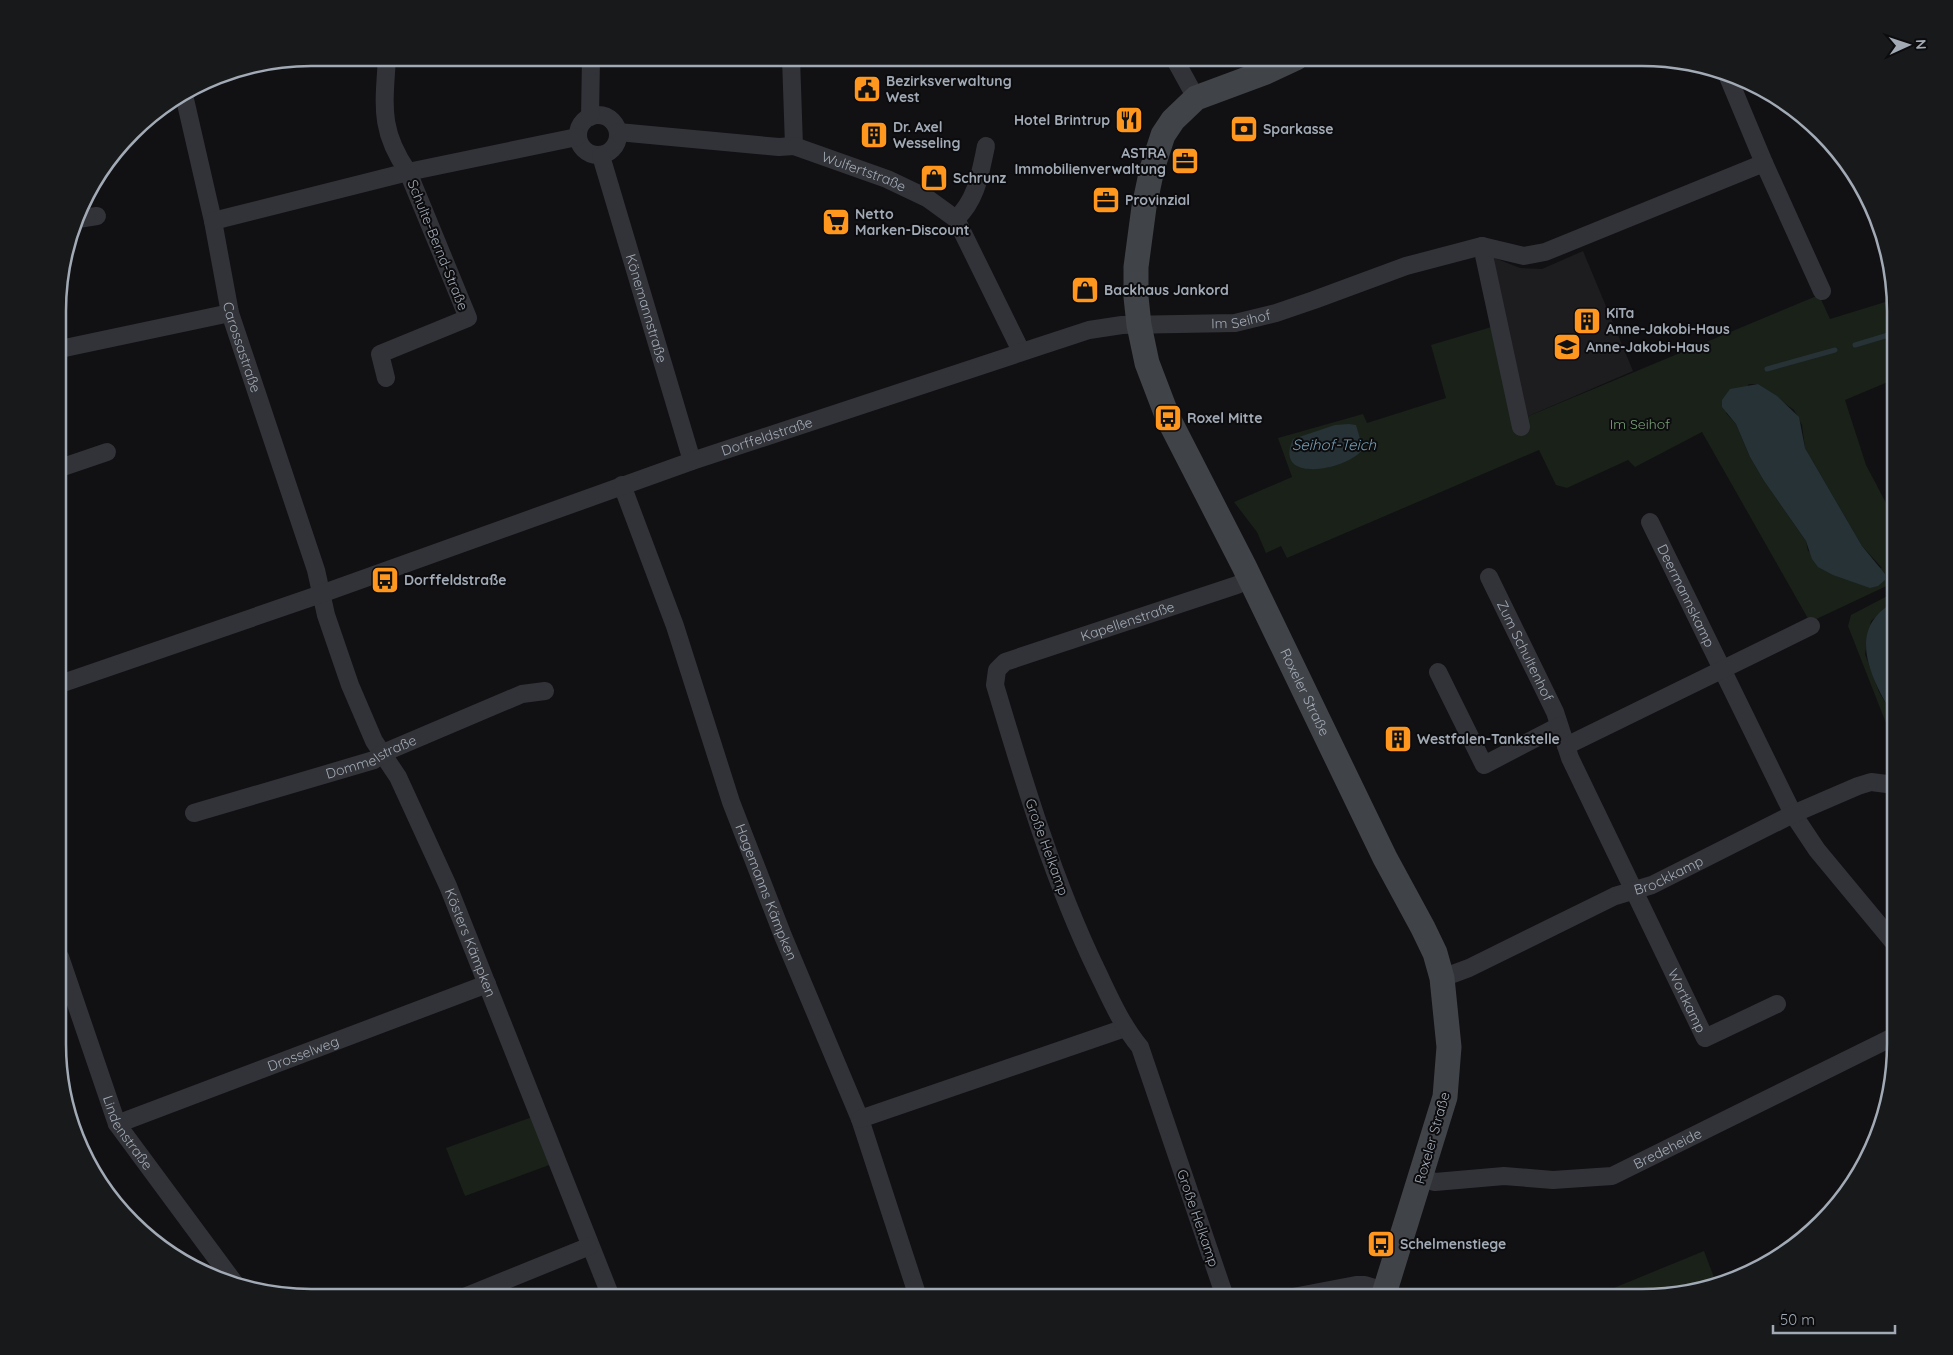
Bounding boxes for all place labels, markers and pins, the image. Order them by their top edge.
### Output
place label: Bezirksverwaltung West [886,72,1012,106]
public building icon: Bezirksverwaltung West [852,74,882,104]
restaurant icon: Hotel Brintrup [1114,105,1144,135]
place label: Hotel Brintrup [1014,111,1110,129]
bank icon: Sparkasse [1229,114,1259,144]
place label: Dr. Axel Wesseling [893,118,960,152]
building icon: Dr. Axel Wesseling [859,120,889,150]
place label: Sparkasse [1263,120,1333,138]
place label: ASTRA Immobilienverwaltung [1014,144,1166,178]
office icon: ASTRA Immobilienverwaltung [1170,146,1200,176]
shop icon: Schrunz [919,163,949,193]
place label: Schrunz [953,169,1006,187]
office icon: Provinzial [1091,185,1121,215]
place label: Provinzial [1125,191,1190,209]
place label: Netto Marken-Discount [855,205,970,239]
supermarket icon: Netto Marken-Discount [821,207,851,237]
shop icon: Backhaus Jankord [1070,275,1100,305]
place label: Backhaus Jankord [1104,281,1229,299]
place label: KiTa Anne-Jakobi-Haus [1606,304,1730,338]
building icon: KiTa Anne-Jakobi-Haus [1572,306,1602,336]
school or university icon: Anne-Jakobi-Haus [1552,332,1582,362]
place label: Anne-Jakobi-Haus [1586,338,1710,356]
bus stop icon: Roxel Mitte [1153,403,1183,433]
place label: Roxel Mitte [1187,409,1262,427]
bus stop icon: Dorffeldstraße [370,565,400,595]
place label: Dorffeldstraße [404,571,507,589]
building icon: Westfalen-Tankstelle [1383,724,1413,754]
place label: Westfalen-Tankstelle [1417,730,1560,748]
bus stop icon: Schelmenstiege [1366,1229,1396,1259]
place label: Schelmenstiege [1400,1235,1506,1253]

